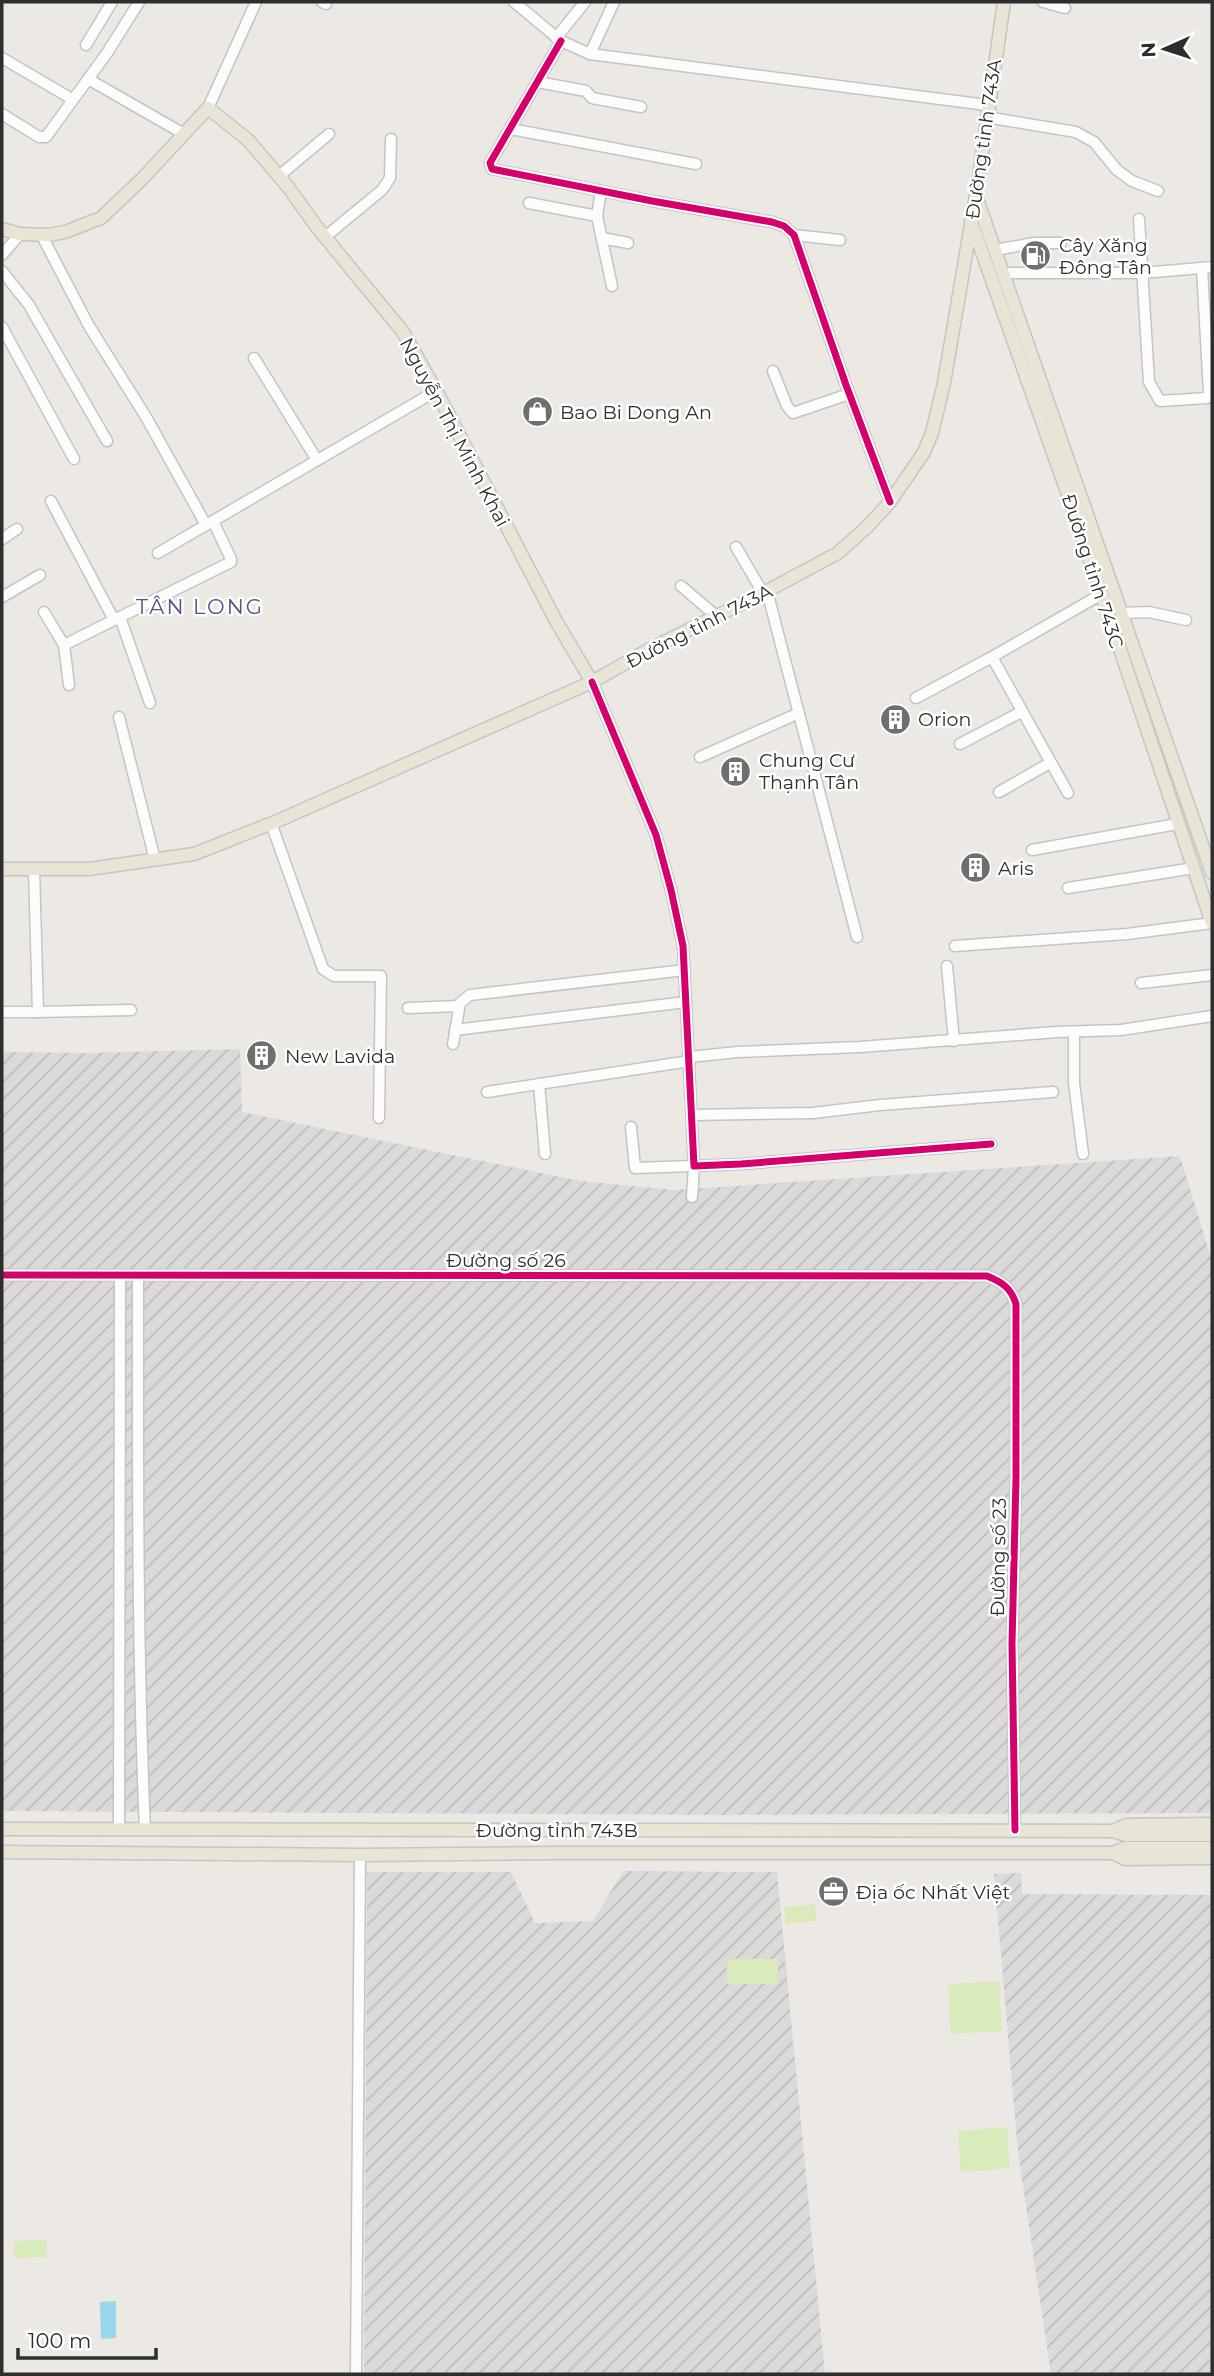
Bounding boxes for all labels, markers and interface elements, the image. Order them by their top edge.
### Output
north arrow [1130,14,1200,84]
text: N [1137,42,1160,58]
street label: Đường tỉnh 743A [961,57,1006,220]
place label: Cây Xăng Đông Tân [1059,234,1152,279]
fuel station icon: Cây Xăng Đông Tân [1019,239,1053,273]
street label: Nguyễn Thị Minh Khai [395,334,514,531]
shop icon: Bao Bi Dong An [520,395,554,429]
place label: Bao Bi Dong An [560,401,712,424]
street label: Đường tỉnh 743C [1057,491,1128,651]
street label: Đường tỉnh 743A [622,579,777,673]
district label: TÂN LONG [136,594,264,619]
building icon: Orion [878,702,912,736]
place label: Orion [918,708,971,731]
place label: Chung Cư Thạnh Tân [759,749,859,794]
building icon: Chung Cư Thạnh Tân [719,754,753,788]
building icon: Aris [958,851,992,885]
place label: Aris [998,857,1033,880]
building icon: New Lavida [245,1039,279,1073]
place label: New Lavida [285,1045,395,1068]
street label: Đường số 26 [446,1249,566,1272]
street label: Đường số 23 [986,1497,1011,1617]
street label: Đường tỉnh 743B [476,1819,638,1842]
office icon: Địa ốc Nhất Việt [816,1875,850,1909]
place label: Địa ốc Nhất Việt [856,1881,1010,1904]
scale bar [18,2316,156,2360]
text: 100 m [28,2328,91,2353]

